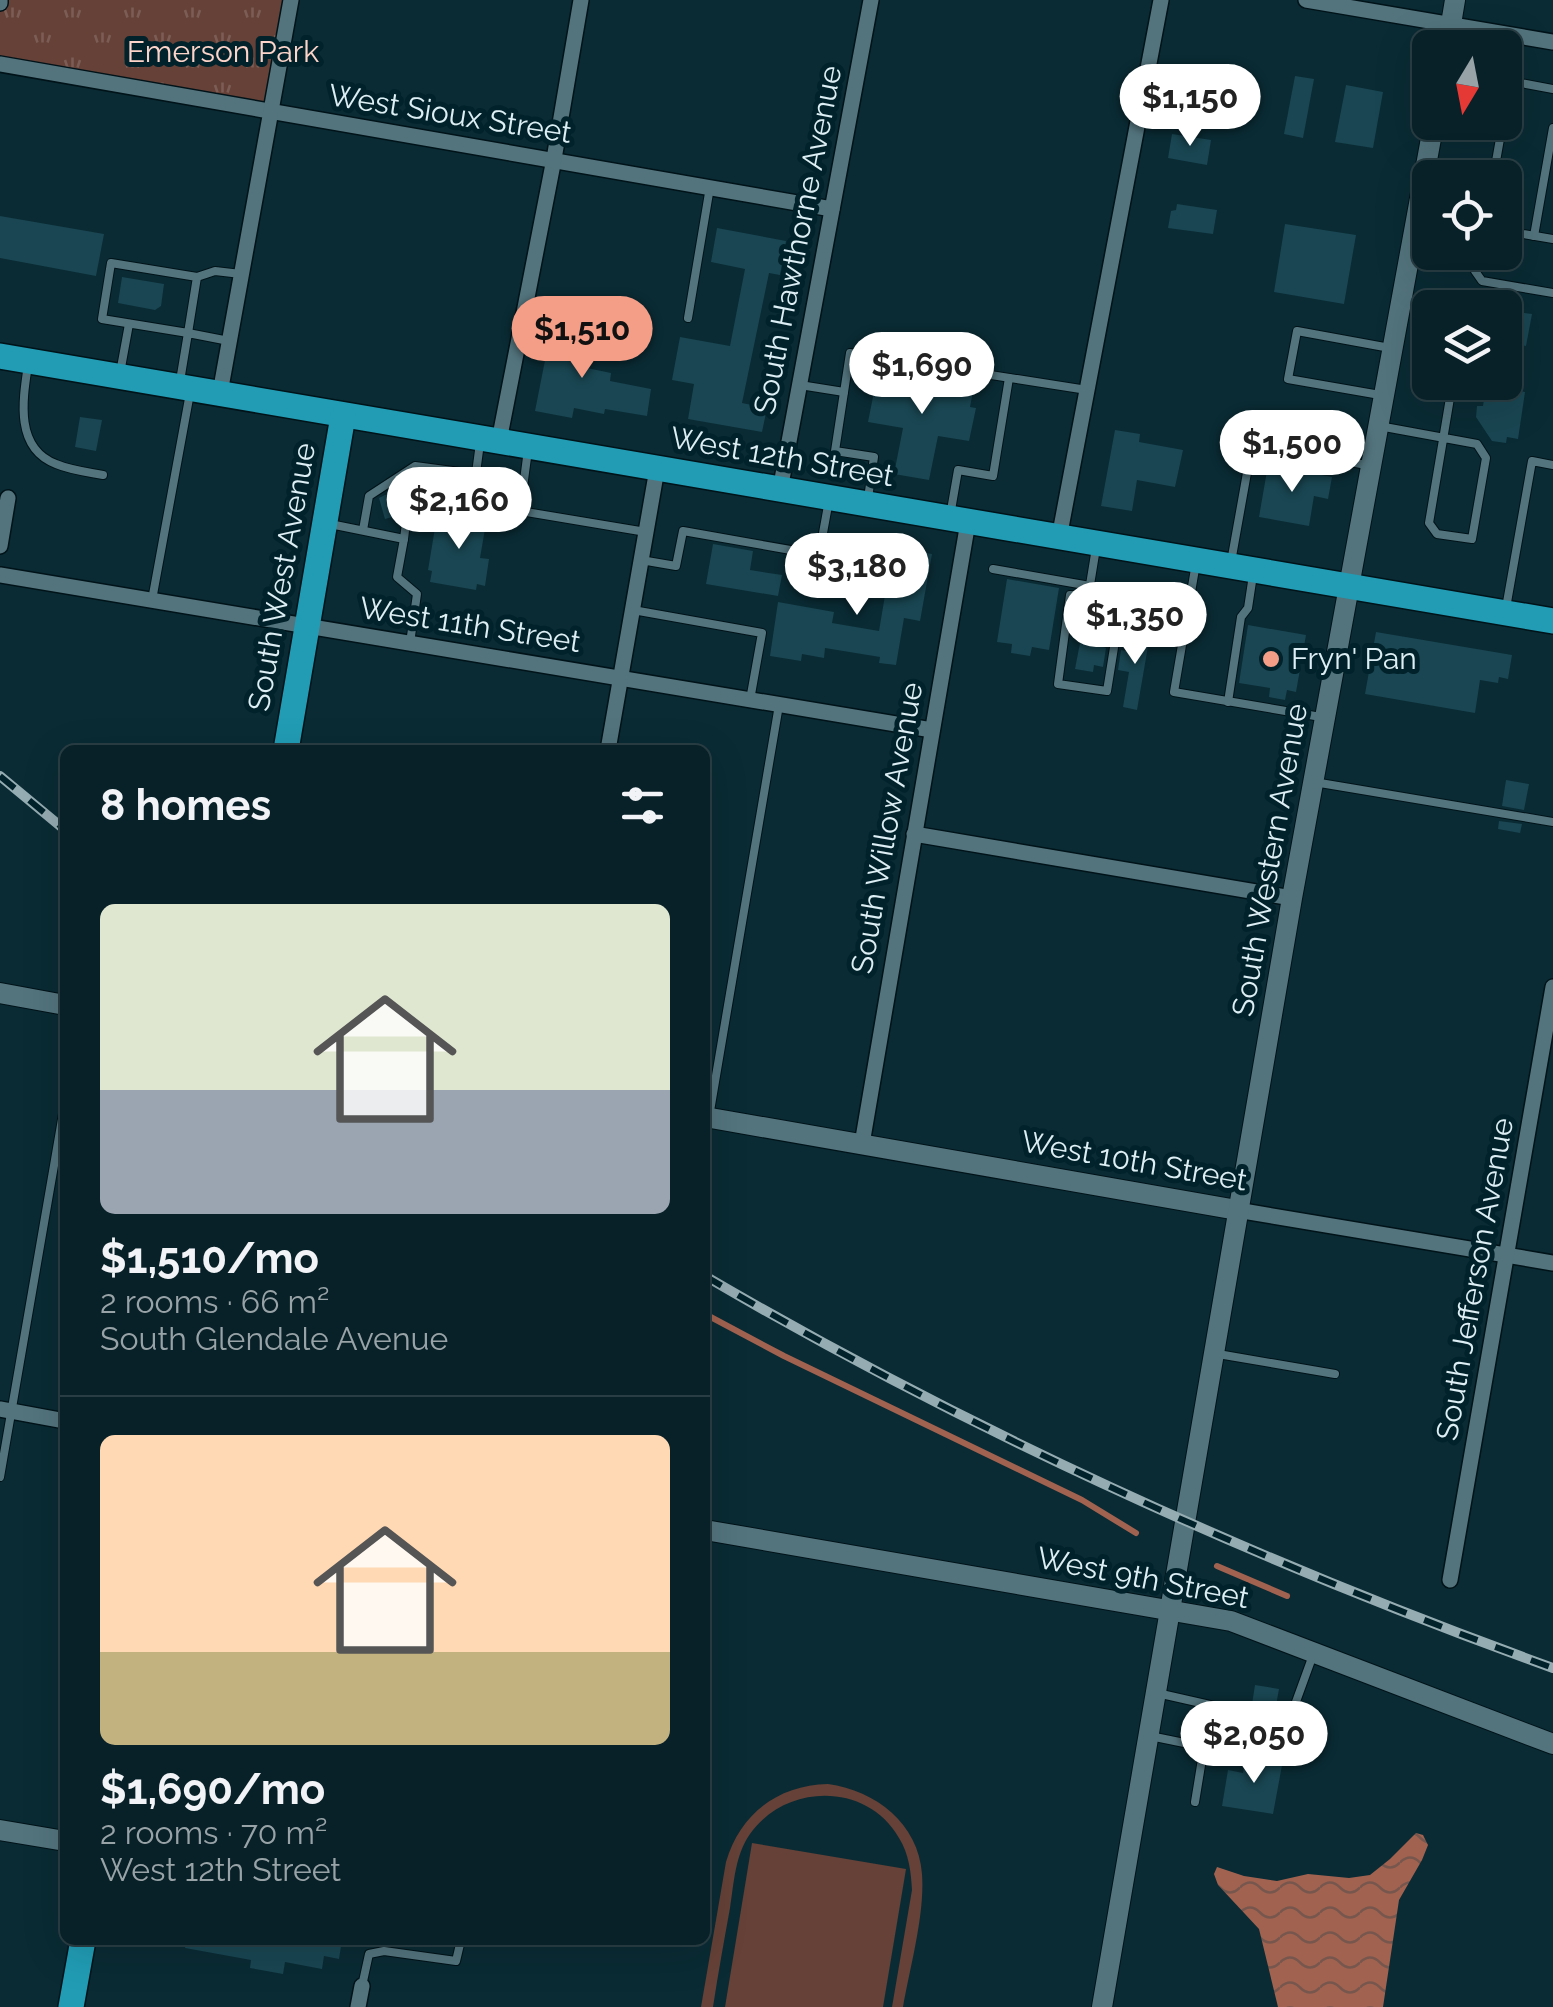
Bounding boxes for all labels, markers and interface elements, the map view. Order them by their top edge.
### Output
north arrow [1412,30,1522,140]
map controls [1412,30,1522,400]
park label: Emerson Park [127,34,319,69]
street label: South Hawthorne Avenue [747,63,848,417]
pin: $1,150 [1109,64,1271,149]
street label: West Sioux Street [326,77,574,150]
text: $1,150 [1142,78,1238,115]
button: locate [1412,160,1522,270]
button: layers [1412,290,1522,400]
pin: $1,510 [501,296,663,381]
text: $1,510 [534,310,630,347]
pin: $1,690 [841,332,1003,417]
text: $1,690 [871,346,973,383]
pin: $1,500 [1211,410,1373,495]
street label: West 12th Street [668,420,896,493]
text: $1,500 [1242,424,1342,461]
street label: South West Avenue [241,440,322,714]
pin: $2,160 [378,467,540,552]
text: $2,160 [409,481,509,518]
pin: $3,180 [776,533,938,618]
text: $3,180 [807,547,907,584]
pin: $1,350 [1054,582,1216,667]
street label: West 11th Street [357,590,583,659]
text: $1,350 [1086,596,1184,633]
place label: Fryn' Pan [1291,641,1417,676]
marker: Fryn' Pan [1260,648,1282,670]
street label: South Willow Avenue [844,680,929,976]
street label: South Western Avenue [1225,701,1314,1019]
icon: filters [615,778,670,833]
text: 8 homes [100,781,271,830]
icon: home [295,969,475,1149]
street label: South Jefferson Avenue [1429,1115,1520,1443]
street label: West 10th Street [1018,1123,1250,1198]
text: $1,510/mo [100,1234,319,1283]
text: 2 rooms · 66 m² [100,1283,329,1320]
text: South Glendale Avenue [100,1320,448,1357]
icon: home [295,1500,475,1680]
street label: West 9th Street [1034,1540,1252,1615]
pin: $2,050 [1173,1701,1335,1786]
text: $2,050 [1203,1715,1305,1752]
text: $1,690/mo [100,1765,325,1814]
text: 2 rooms · 70 m² [100,1814,327,1851]
text: West 12th Street [100,1851,341,1888]

